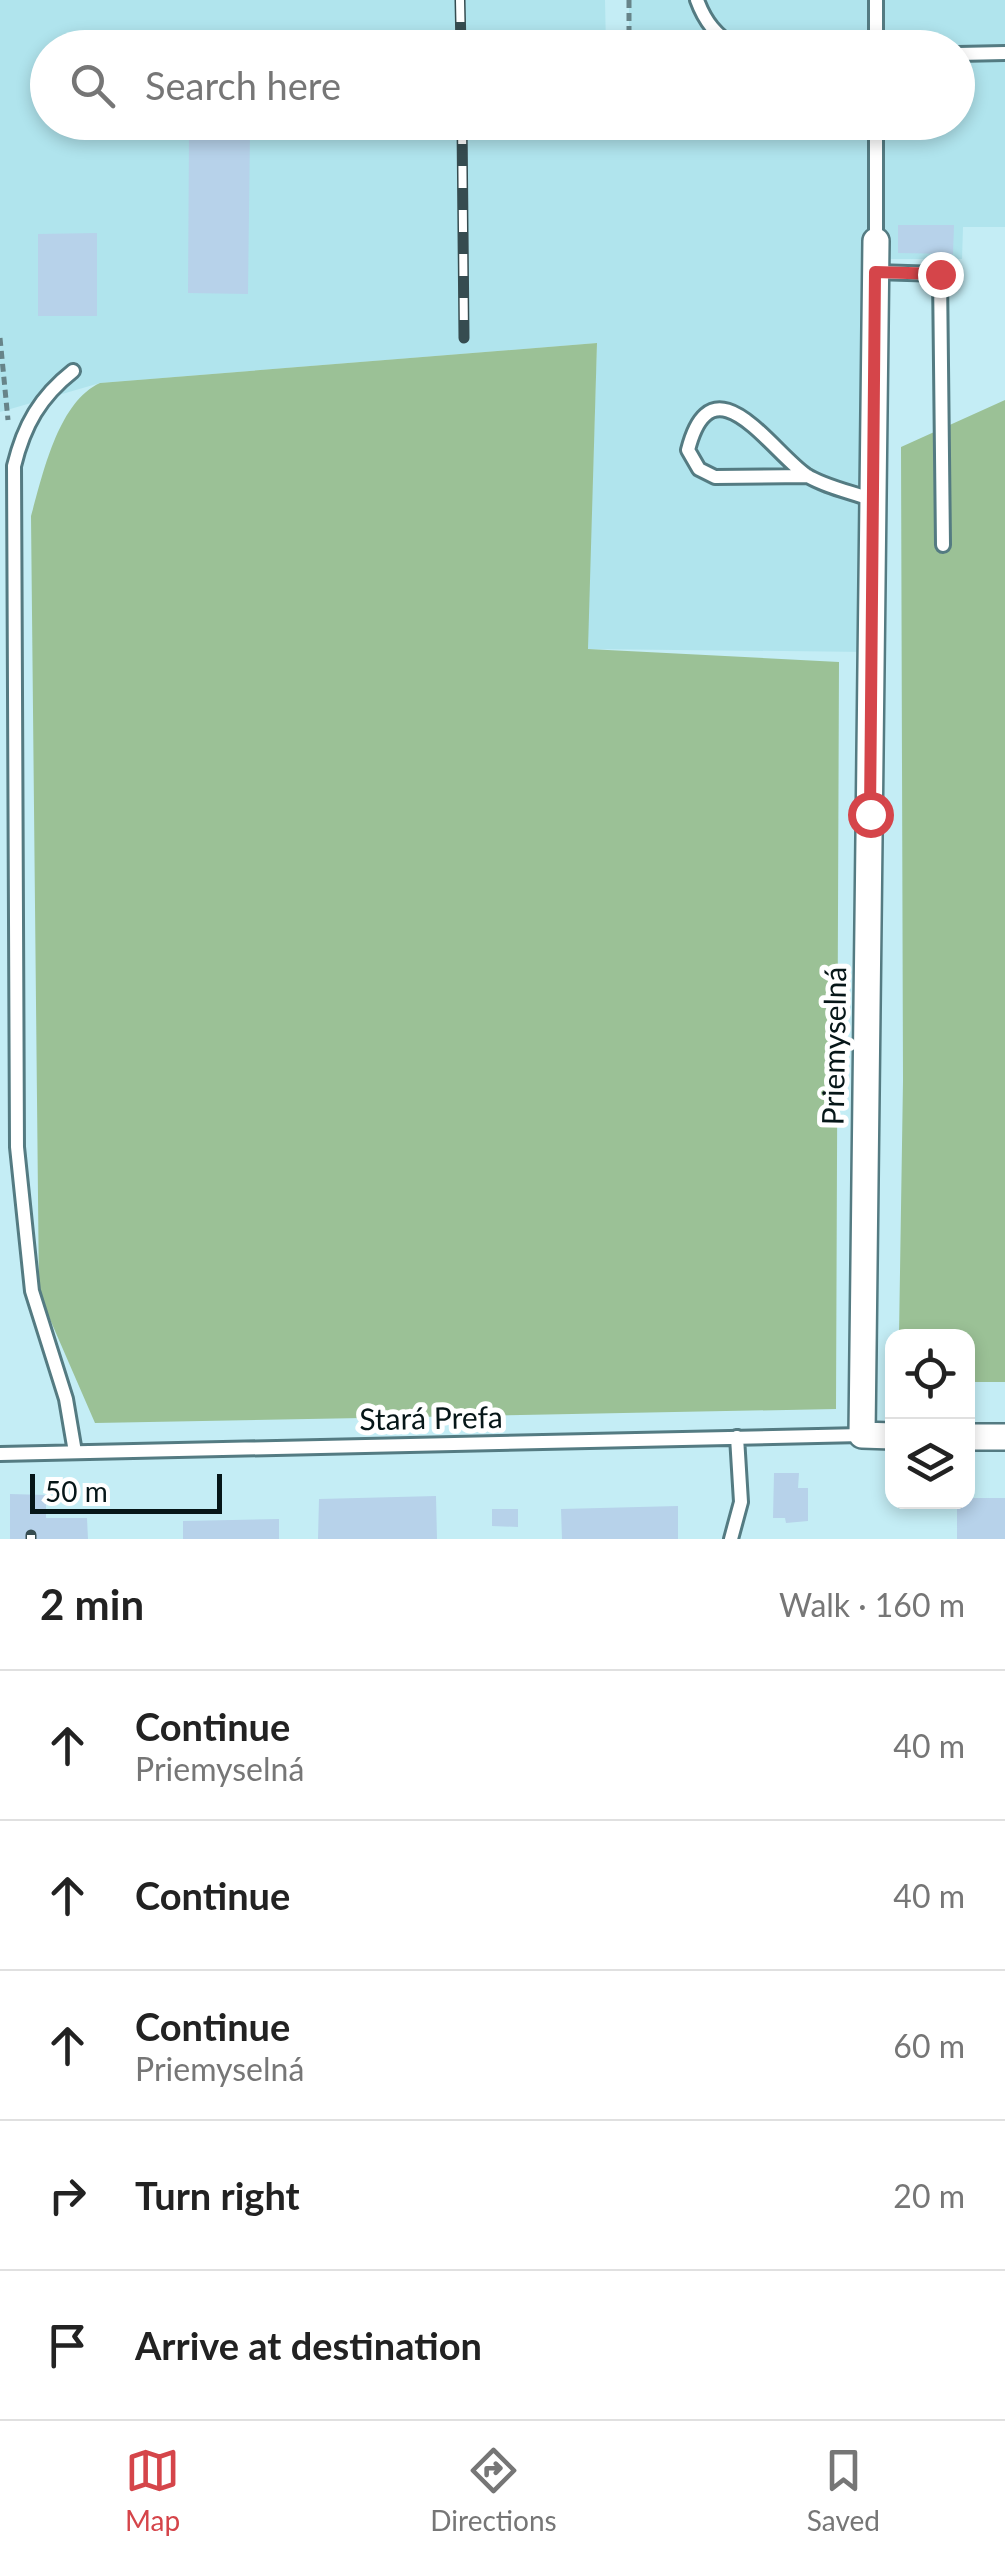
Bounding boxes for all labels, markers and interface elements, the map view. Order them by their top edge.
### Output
search box [30,30,975,140]
icon: search [65,58,120,113]
text: Search here [145,62,341,108]
route end [918,252,964,298]
route start [848,792,894,838]
street label: Priemyselná [814,966,852,1126]
map controls [885,1329,975,1509]
button: locate [885,1329,975,1419]
street label: Stará Prefa [359,1398,503,1436]
button: layers [885,1419,975,1509]
scale bar [30,1469,222,1514]
text: 50 m [45,1474,108,1508]
text: 2 min [40,1579,144,1629]
text: Walk · 160 m [779,1585,965,1624]
text: Continue [135,1703,290,1749]
icon: ahead [40,1718,95,1773]
text: 40 m [893,1726,965,1765]
text: Priemyselná [135,1749,304,1788]
icon: ahead [40,1868,95,1923]
text: Continue [135,1872,290,1918]
text: 40 m [893,1876,965,1915]
text: Continue [135,2003,290,2049]
icon: ahead [40,2018,95,2073]
text: 60 m [893,2026,965,2065]
text: Priemyselná [135,2049,304,2088]
icon: right [40,2168,95,2223]
text: Turn right [135,2172,300,2218]
text: 20 m [893,2176,965,2215]
icon: arrive [40,2318,95,2373]
text: Arrive at destination [135,2322,482,2368]
tab: Map [125,2443,180,2537]
tab: Directions [430,2443,557,2537]
tab: Saved [807,2443,880,2537]

